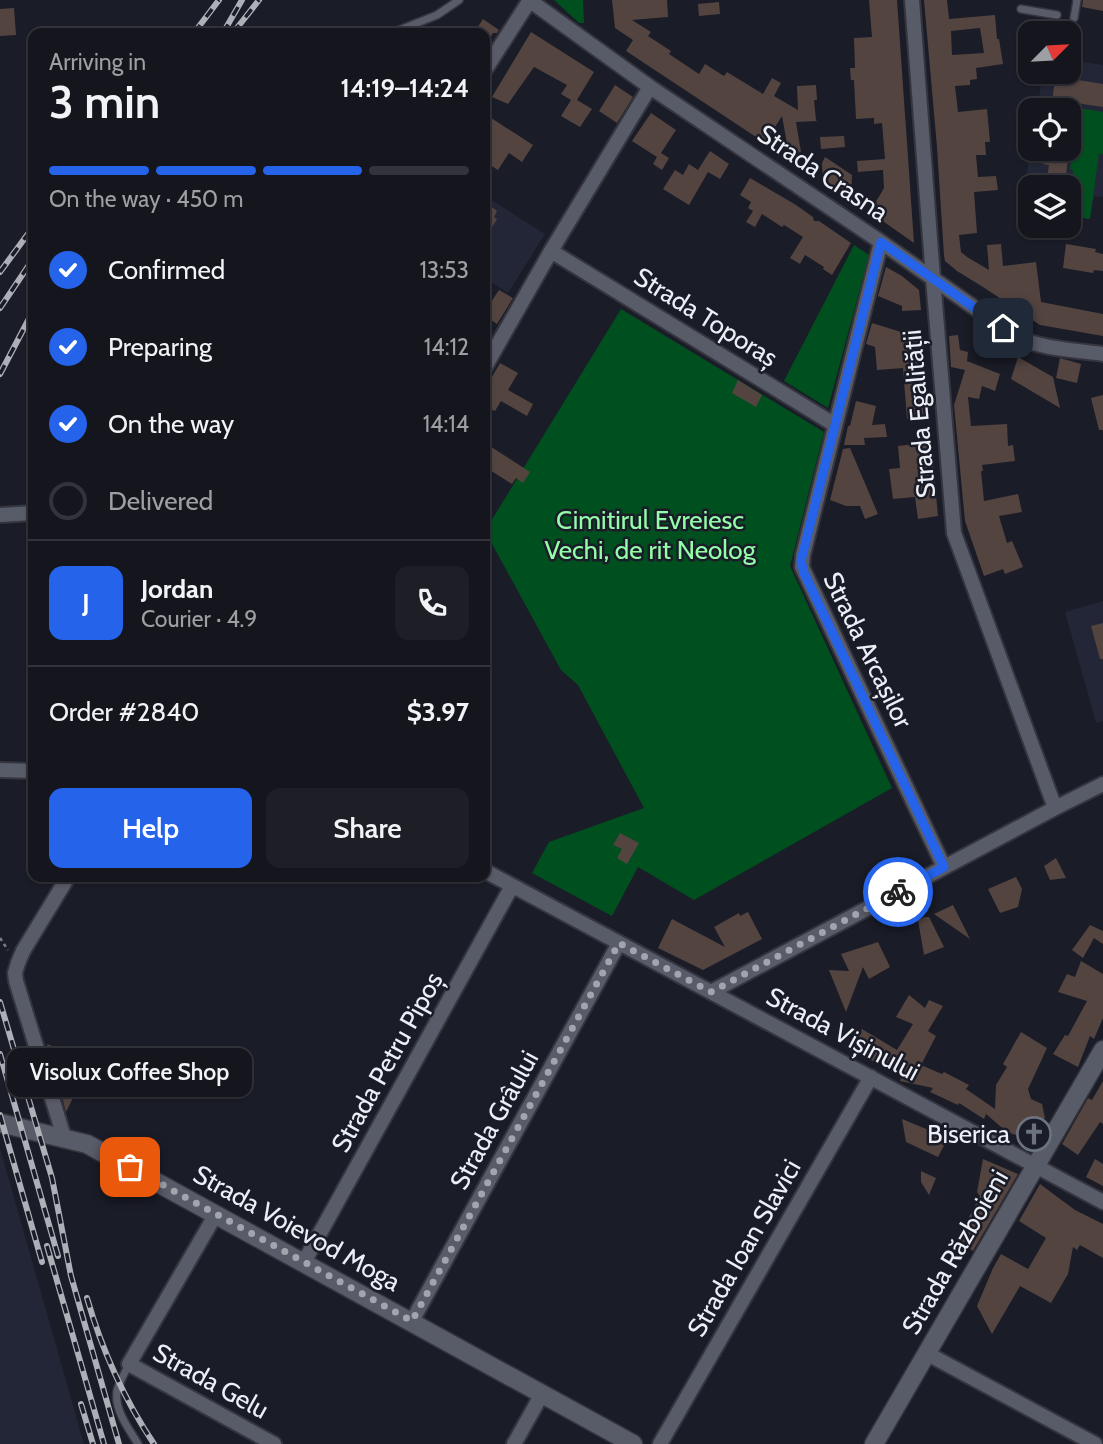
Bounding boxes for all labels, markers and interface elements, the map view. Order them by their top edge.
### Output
north arrow [1018,21,1082,84]
map controls [1018,21,1081,238]
text: Arriving in [49,48,146,76]
text: 14:19–14:24 [341,72,469,104]
text: 3 min [49,74,160,130]
button: locate [1018,98,1081,161]
street label: Strada Crasna [751,118,895,229]
button: layers [1018,175,1081,238]
text: On the way · 450 m [49,185,244,213]
icon: check [49,251,87,289]
text: Confirmed [108,254,225,286]
text: 13:53 [419,256,469,284]
street label: Strada Toporaș [628,260,784,375]
pin [973,298,1033,358]
icon: home [984,309,1022,347]
icon: check [49,328,87,366]
street label: Strada Egalității [896,328,943,500]
text: Preparing [108,331,212,363]
text: 14:12 [424,333,469,361]
icon: check [49,405,87,443]
text: On the way [108,408,234,440]
text: 14:14 [423,410,469,438]
text: Delivered [108,485,213,517]
park label: Cimitirul Evreiesc Vechi, de rit Neolog [544,504,757,566]
button: phone [395,566,469,640]
street label: Strada Arcașilor [816,567,920,734]
text: Jordan [141,573,213,605]
text: J [82,587,90,619]
text: Courier · 4.9 [141,605,257,633]
text: Order #2840 [49,696,199,728]
text: $3.97 [407,696,469,728]
button: Help [49,788,252,868]
button: Share [266,788,469,868]
courier [863,857,933,927]
icon: bike [879,873,917,911]
street label: Strada Petru Pipoș [324,966,451,1158]
street label: Strada Vișinului [760,980,925,1089]
street label: Strada Grâului [443,1045,545,1195]
callout: Visolux Coffee Shop [8,1048,252,1097]
text: Visolux Coffee Shop [30,1058,229,1086]
church icon: Biserica [1015,1115,1053,1153]
place label: Biserica [927,1118,1011,1150]
pin [100,1137,160,1197]
icon: bag [111,1148,149,1186]
street label: Strada Ioan Slavici [680,1154,808,1342]
street label: Strada Voievod Moga [188,1158,407,1298]
street label: Strada Războieni [895,1164,1015,1340]
street label: Strada Gelu [148,1336,274,1426]

